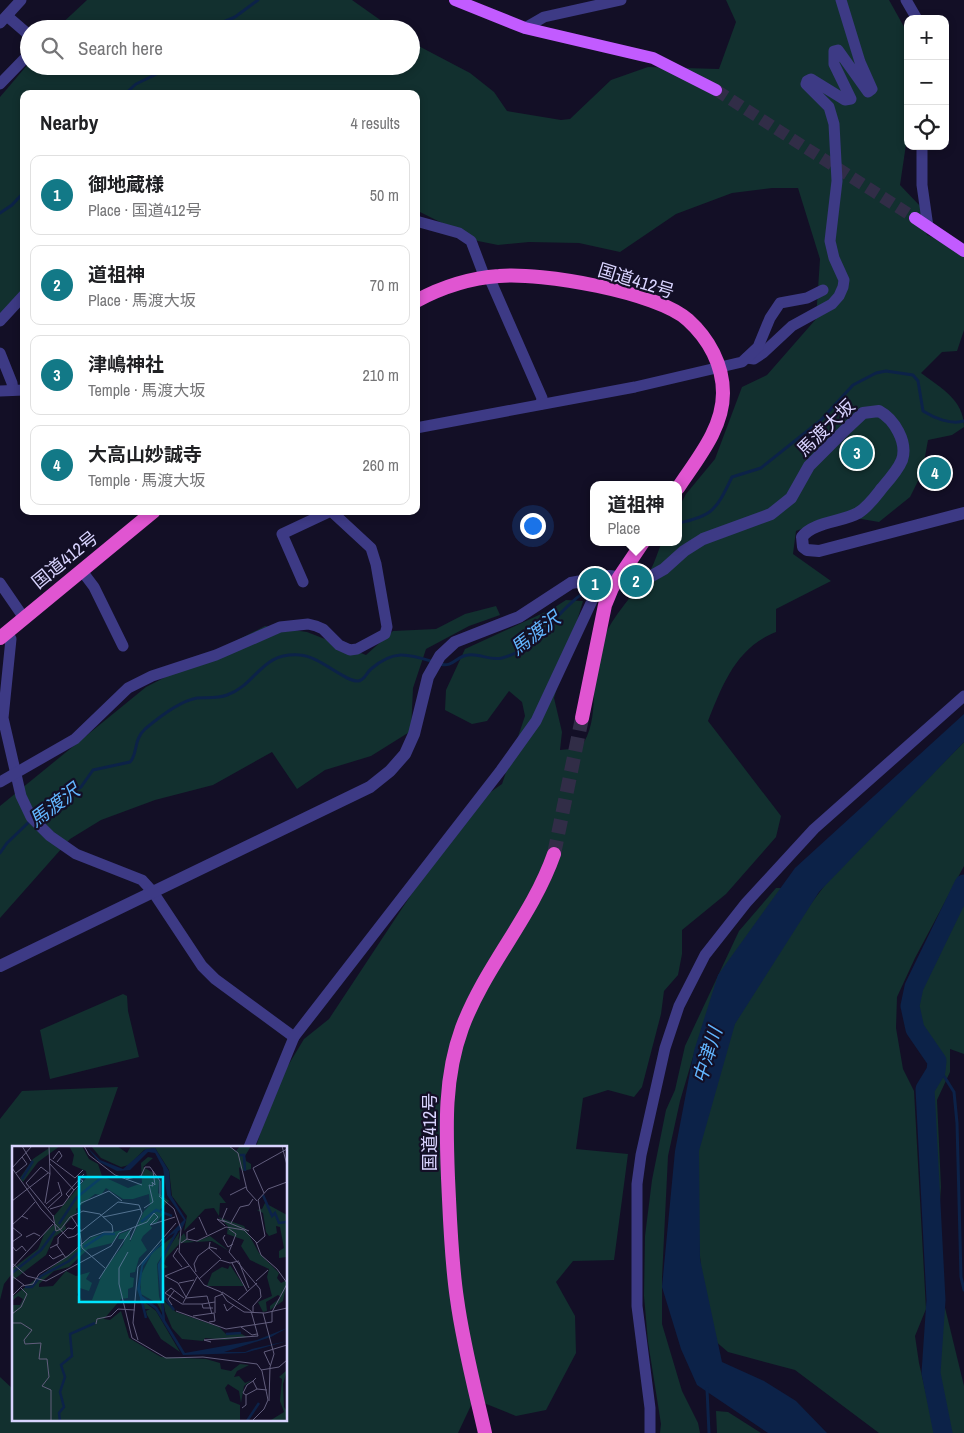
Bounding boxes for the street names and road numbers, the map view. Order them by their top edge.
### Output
street label: 国道412号 [595,257,677,304]
street label: 馬渡大坂 [791,394,860,462]
street label: 国道412号 [26,525,103,594]
street label: 国道412号 [417,1093,442,1171]

